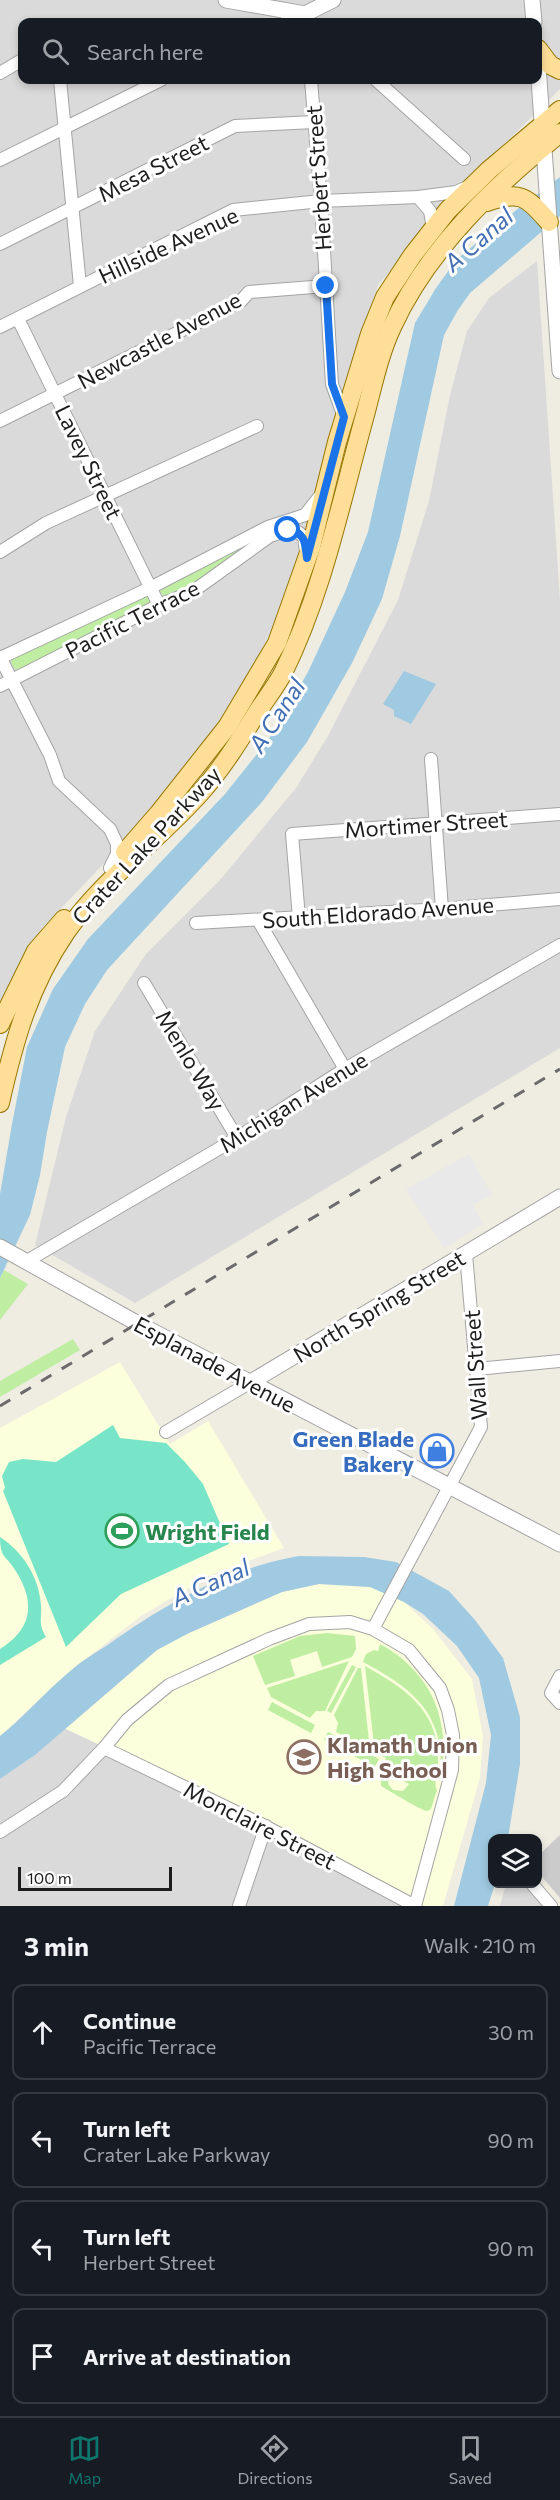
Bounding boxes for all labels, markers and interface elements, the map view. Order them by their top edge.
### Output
search box [18,18,542,84]
icon: search [39,35,72,68]
text: Search here [87,38,203,65]
street label: Herbert Street [299,104,337,252]
street label: Mesa Street [93,129,213,207]
water label: A Canal [437,200,519,278]
street label: Hillside Avenue [94,201,242,289]
route end [312,272,338,298]
street label: Newcastle Avenue [73,286,245,394]
street label: Lavey Street [50,400,128,524]
route start [274,516,300,542]
street label: Pacific Terrace [61,574,203,664]
water label: A Canal [241,672,311,758]
street label: Crater Lake Parkway [66,760,226,930]
street label: Mortimer Street [343,805,509,843]
street label: South Eldorado Avenue [261,890,495,934]
street label: Menlo Way [151,1005,231,1115]
street label: Michigan Avenue [214,1046,372,1158]
street label: North Spring Street [288,1244,470,1368]
street label: Wall Street [458,1309,492,1421]
street label: Esplanade Avenue [130,1310,300,1418]
place label: Green Blade Bakery [292,1425,414,1477]
shop icon: Green Blade Bakery [419,1433,455,1469]
sports icon: Wright Field [104,1513,140,1549]
place label: Wright Field [145,1518,270,1545]
water label: A Canal [165,1552,254,1612]
place label: Klamath Union High School [327,1731,478,1783]
school or university icon: Klamath Union High School [286,1739,322,1775]
street label: Monclaire Street [180,1775,340,1875]
map controls [488,1834,542,1888]
button: layers [488,1834,542,1888]
scale bar [18,1864,172,1892]
text: 100 m [27,1868,72,1887]
text: 3 min [24,1930,89,1961]
text: Walk · 210 m [424,1933,536,1957]
text: Continue [83,2007,176,2034]
icon: ahead [26,2016,59,2049]
text: 30 m [488,2020,534,2044]
text: Pacific Terrace [83,2034,216,2058]
text: Turn left [83,2115,170,2142]
icon: left [26,2124,59,2157]
text: 90 m [488,2128,534,2152]
text: Crater Lake Parkway [83,2142,270,2166]
text: Turn left [83,2223,170,2250]
icon: left [26,2232,59,2265]
text: 90 m [488,2236,534,2260]
text: Herbert Street [83,2250,215,2274]
icon: arrive [26,2340,59,2373]
text: Arrive at destination [83,2343,291,2370]
tab: Map [68,2432,101,2487]
tab: Directions [237,2432,312,2487]
tab: Saved [449,2432,492,2487]

